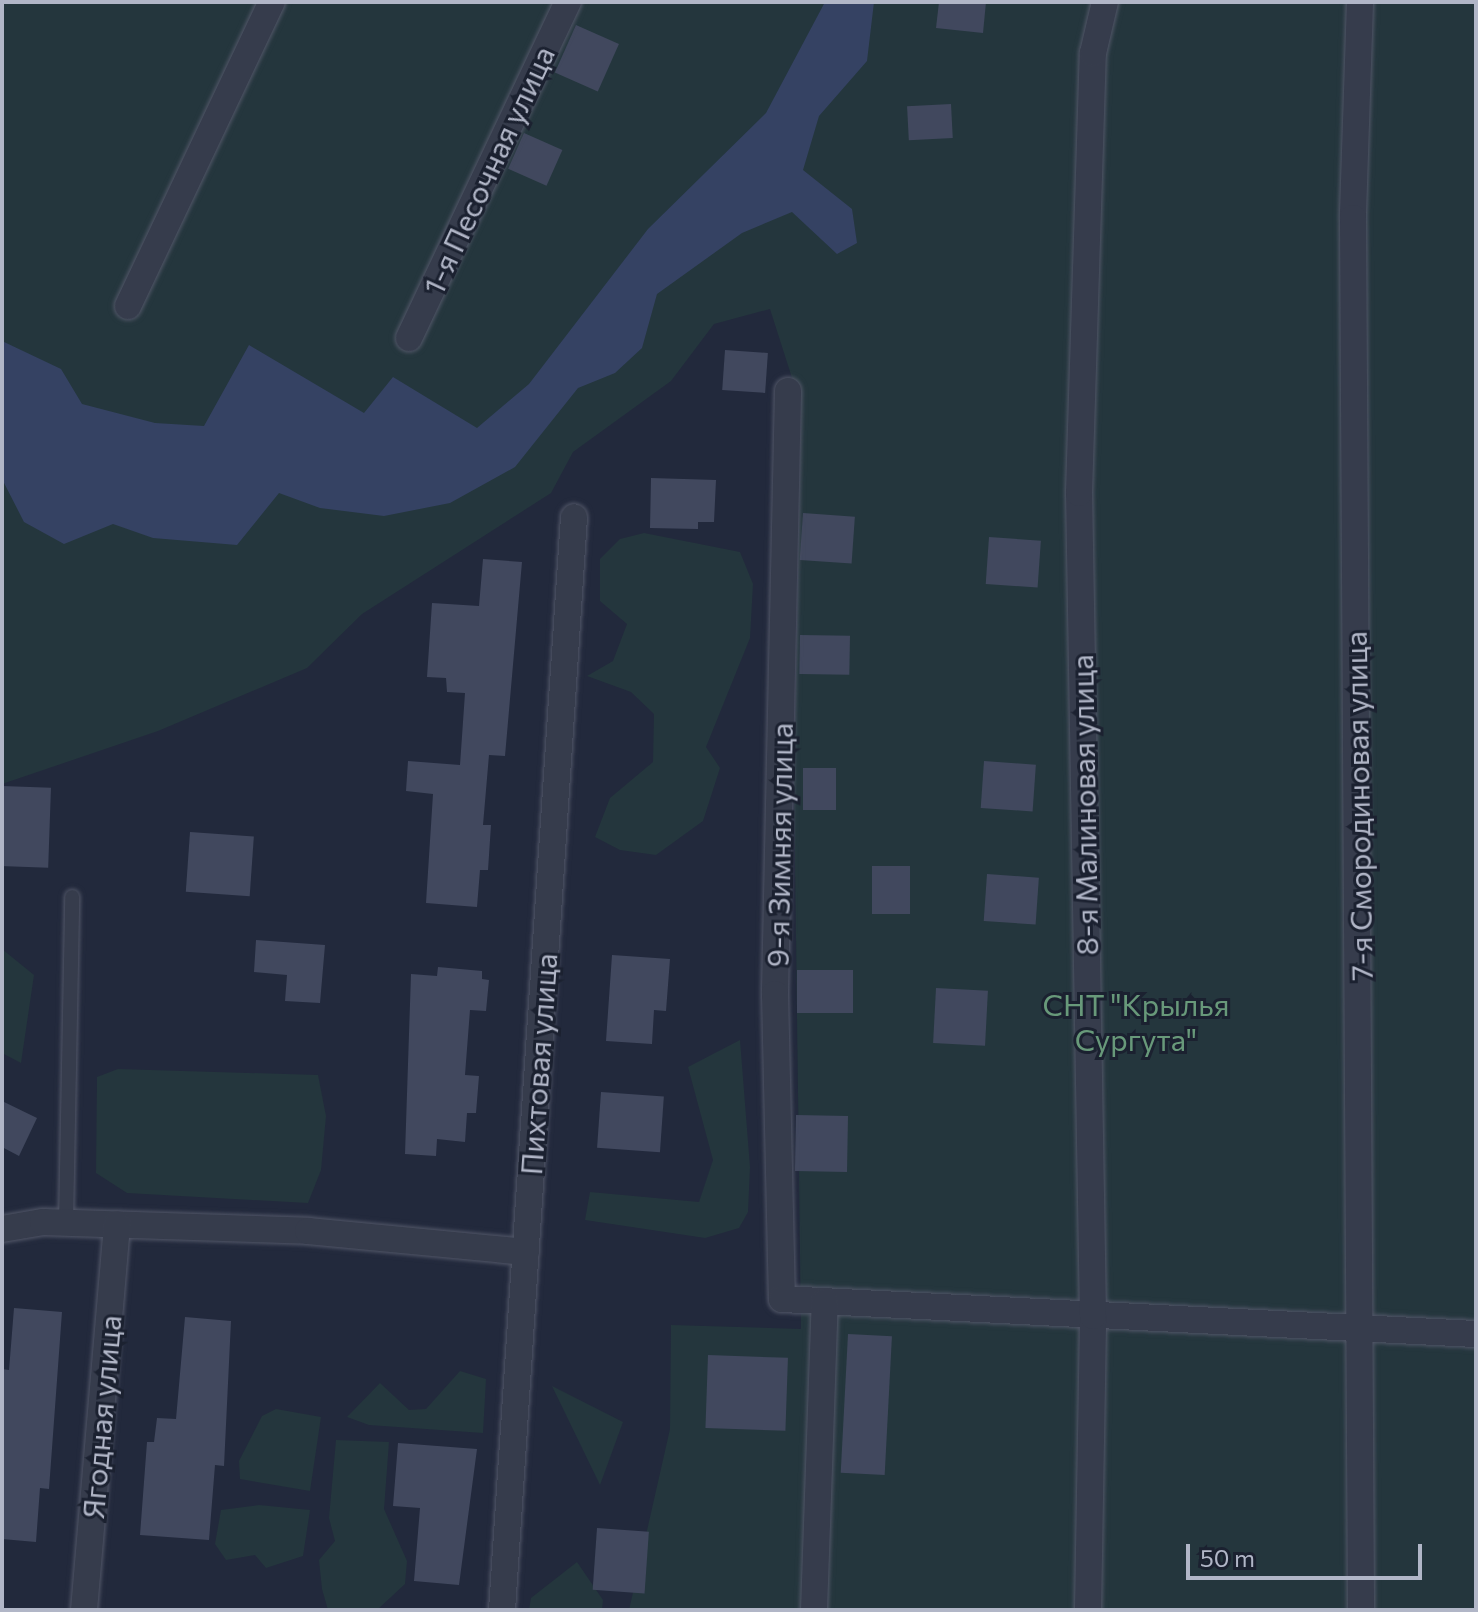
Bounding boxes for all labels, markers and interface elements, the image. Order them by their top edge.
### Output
street label: 1-я Песочная улица [415,40,561,300]
street label: 7-я Смородиновая улица [1337,631,1379,981]
street label: 8-я Малиновая улица [1063,654,1105,956]
street label: 9-я Зимняя улица [759,722,799,968]
street label: Пихтовая улица [512,952,564,1176]
park label: CНТ "Крылья Сургута" [1042,986,1230,1056]
street label: Ягодная улица [74,1314,128,1520]
scale bar [1190,1528,1426,1578]
text: 50 m [1200,1543,1255,1572]

